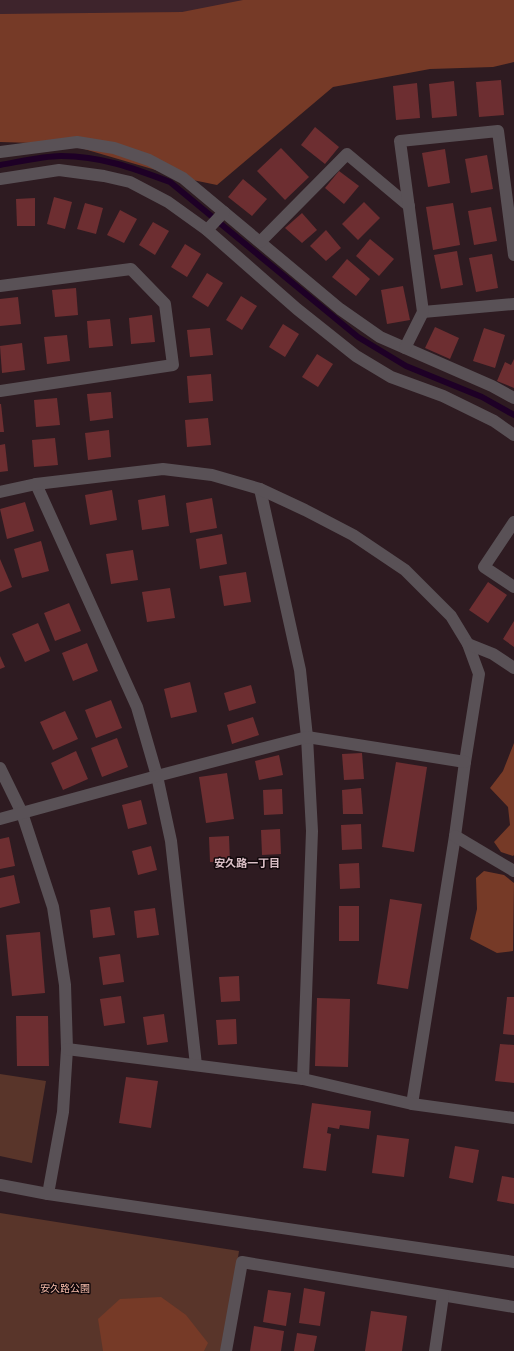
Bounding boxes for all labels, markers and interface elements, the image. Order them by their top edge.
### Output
district label: 安久路一丁目 [214,857,280,870]
park label: 安久路公園 [40,1283,90,1295]

